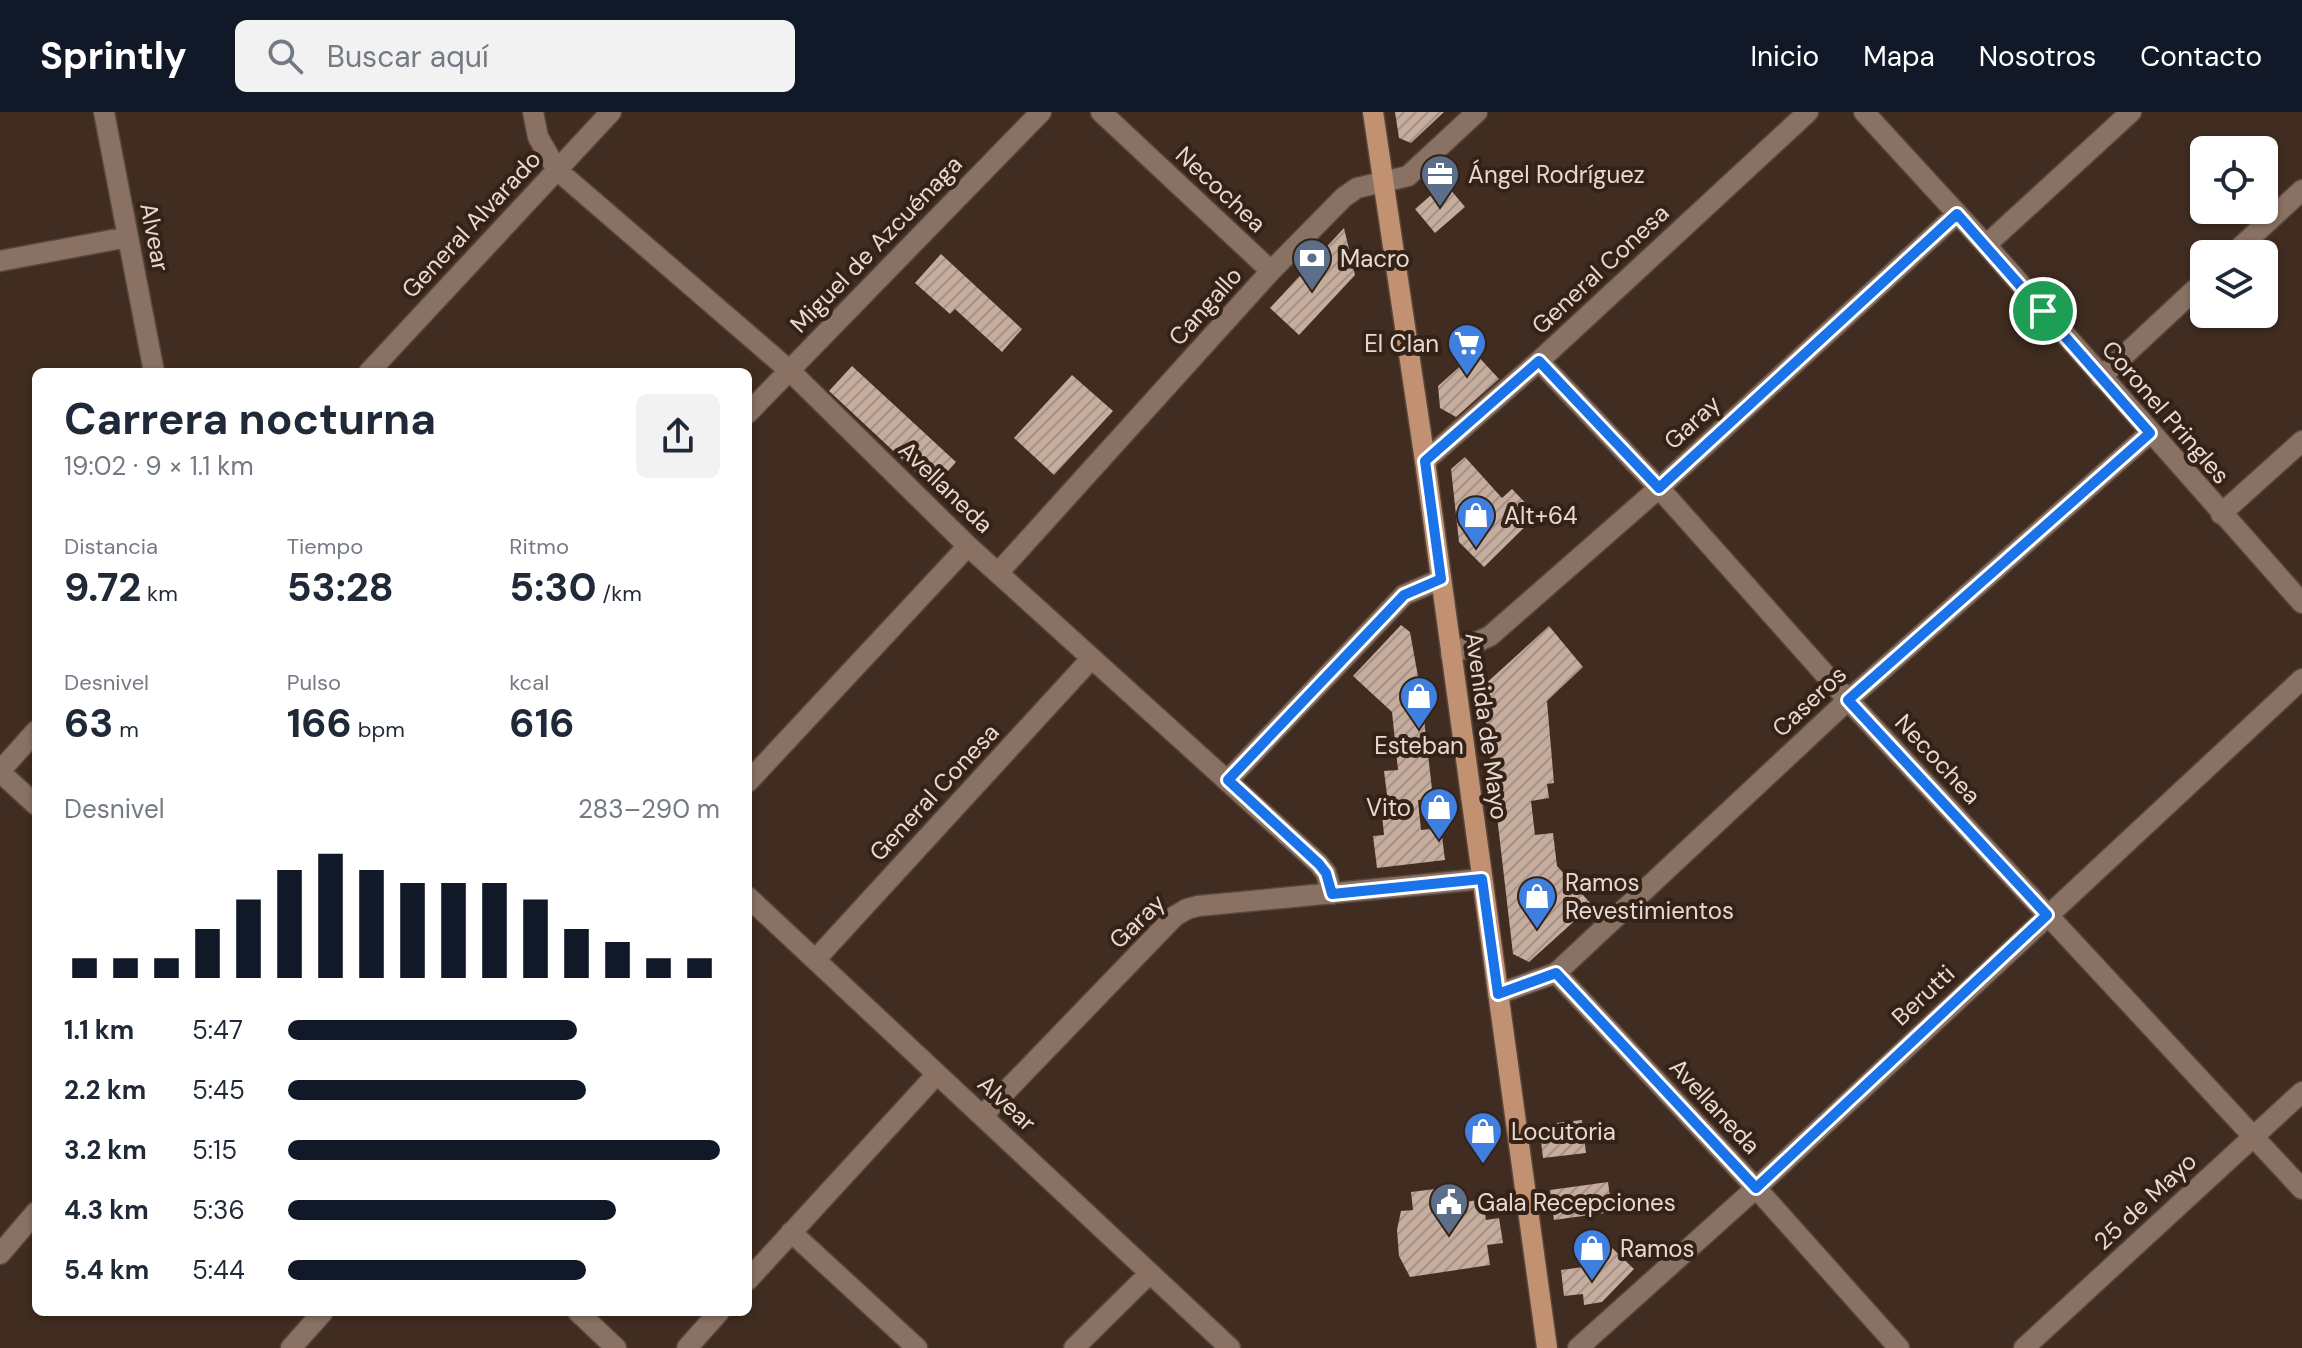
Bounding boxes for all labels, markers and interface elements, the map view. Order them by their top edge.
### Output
search box [235,20,795,92]
text: Sprintly [40,31,187,81]
icon: search [263,34,307,78]
text: Buscar aquí [327,37,489,76]
text: Inicio [1750,38,1819,75]
text: Mapa [1863,38,1935,75]
text: Nosotros [1979,38,2096,75]
text: Contacto [2140,38,2262,75]
map controls [2190,136,2278,328]
button: locate [2190,136,2278,224]
street label: Necochea [1169,139,1273,239]
street label: General Alvarado [395,144,547,304]
street label: Miguel de Azcuénaga [783,149,969,339]
office icon: Ángel Rodríguez [1419,153,1461,208]
place label: Ángel Rodríguez [1468,159,1645,190]
street label: General Conesa [1525,197,1675,341]
street label: Alvear [133,200,177,274]
bank icon: Macro [1291,237,1333,292]
button: layers [2190,240,2278,328]
place label: Macro [1340,243,1410,274]
street label: Cangallo [1162,260,1248,352]
pin [2009,277,2077,345]
icon: arrive [2021,289,2065,333]
supermarket icon: El Clan [1446,322,1488,377]
place label: El Clan [1364,328,1439,359]
street label: Coronel Pringles [2095,334,2237,490]
street label: Garay [1657,388,1727,456]
text: Carrera nocturna [64,390,436,448]
button: share [636,394,720,478]
street label: Avellaneda [892,434,1000,540]
text: 19:02 · 9 × 1.1 km [64,449,254,483]
shop icon: Alt+64 [1455,494,1497,549]
place label: Alt+64 [1504,500,1578,531]
text: Distancia [64,532,158,561]
text: Tiempo [287,532,363,561]
text: Ritmo [509,532,569,561]
text: 9.72 [64,561,141,613]
text: 53:28 [287,561,394,613]
text: 5:30 [509,561,597,613]
text: km [141,579,178,608]
text: /km [597,579,642,608]
street label: Avenida de Mayo [1459,630,1515,822]
street label: Caseros [1765,659,1853,743]
text: Desnivel [64,668,149,697]
text: Pulso [287,668,341,697]
text: kcal [509,668,549,697]
shop icon: Esteban [1398,675,1440,730]
text: 63 [64,697,113,749]
text: 166 [287,697,352,749]
text: 616 [509,697,575,749]
street label: Necochea [1888,707,1988,811]
text: m [113,715,139,744]
text: bpm [352,715,405,744]
street label: General Conesa [862,717,1006,867]
place label: Esteban [1374,730,1464,761]
shop icon: Vito [1418,786,1460,841]
text: Desnivel [64,792,165,826]
text: 283–290 m [578,792,720,826]
place label: Vito [1366,792,1411,823]
place label: Ramos Revestimientos [1565,867,1734,926]
shop icon: Ramos Revestimientos [1516,875,1558,930]
street label: Garay [1102,887,1172,955]
street label: Berutti [1885,958,1961,1032]
text: 1.1 km [64,1013,134,1047]
text: 5:47 [192,1013,243,1047]
street label: Avellaneda [1663,1052,1767,1160]
street label: Alvear [971,1068,1043,1138]
text: 2.2 km [64,1073,146,1107]
text: 5:45 [192,1073,245,1107]
shop icon: Locutoria [1462,1110,1504,1165]
place label: Locutoria [1511,1116,1616,1147]
text: 3.2 km [64,1133,147,1167]
text: 5:15 [192,1133,237,1167]
street label: 25 de Mayo [2087,1146,2203,1256]
public building icon: Gala Recepciones [1428,1181,1470,1236]
place label: Gala Recepciones [1477,1187,1676,1218]
text: 4.3 km [64,1193,149,1227]
text: 5:36 [192,1193,245,1227]
shop icon: Ramos [1571,1227,1613,1282]
place label: Ramos [1620,1233,1695,1264]
text: 5.4 km [64,1253,149,1287]
text: 5:44 [192,1253,245,1287]

